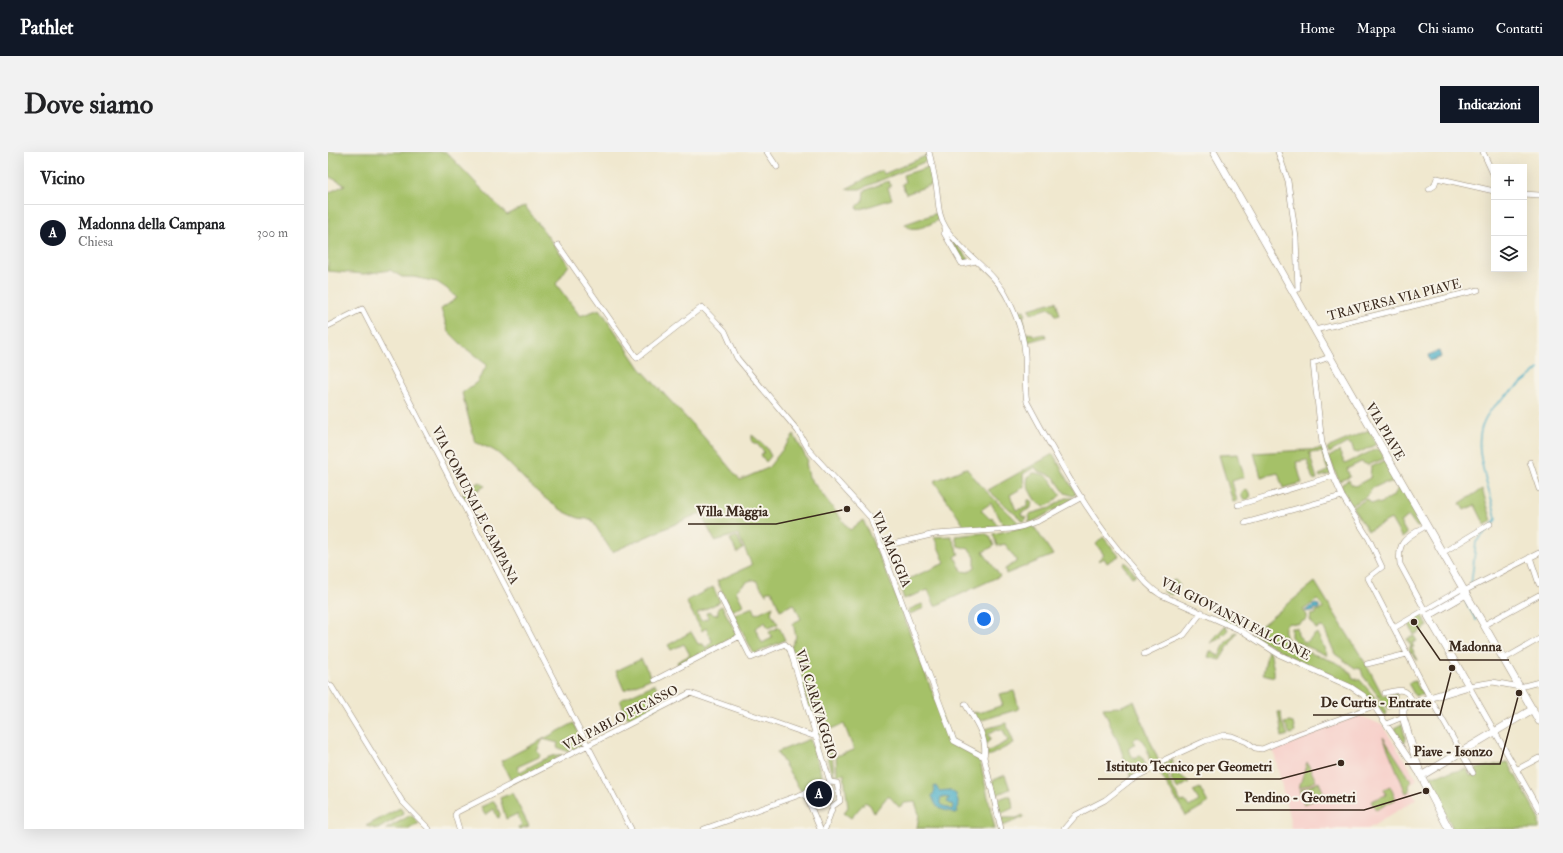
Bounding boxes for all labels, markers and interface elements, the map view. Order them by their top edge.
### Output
text: Pathlet [20,16,74,40]
text: Home [1300,20,1335,37]
text: Mappa [1357,20,1396,37]
text: Chi siamo [1418,20,1474,37]
text: Contatti [1496,20,1543,37]
button: Indicazioni [1440,86,1539,123]
text: Dove siamo [24,87,153,122]
map controls [1491,164,1527,272]
button: + [1491,164,1527,200]
text: Vicino [40,168,85,189]
button: − [1491,200,1527,236]
text: Madonna della Campana [78,215,225,234]
text: A [49,225,57,241]
text: 300 m [257,225,288,241]
text: Chiesa [78,234,113,250]
button: layers [1491,236,1527,272]
street label: TRAVERSA VIA PIAVE [1326,276,1463,324]
street label: VIA PIAVE [1362,400,1408,463]
street label: VIA COMUNALE CAMPANA [428,424,522,588]
callout: Villa Màggia [688,498,776,524]
text: Villa Màggia [695,503,769,521]
street label: VIA MAGGIA [868,509,915,591]
street label: VIA GIOVANNI FALCONE [1158,574,1313,664]
your location [974,609,994,629]
callout: Madonna [1440,634,1509,660]
text: Madonna [1447,638,1503,655]
street label: VIA CARAVAGGIO [792,647,840,761]
street label: VIA PABLO PICASSO [560,682,681,754]
callout: De Curtis - Entrate [1313,689,1440,715]
text: De Curtis - Entrate [1321,694,1432,711]
callout: Piave - Isonzo [1405,738,1500,764]
text: Piave - Isonzo [1414,743,1493,760]
callout: Istituto Tecnico per Geometri [1098,753,1280,779]
text: Istituto Tecnico per Geometri [1106,758,1272,776]
pin: A [806,779,832,809]
callout: Pendino - Geometri [1236,784,1364,810]
text: Pendino - Geometri [1244,789,1356,806]

